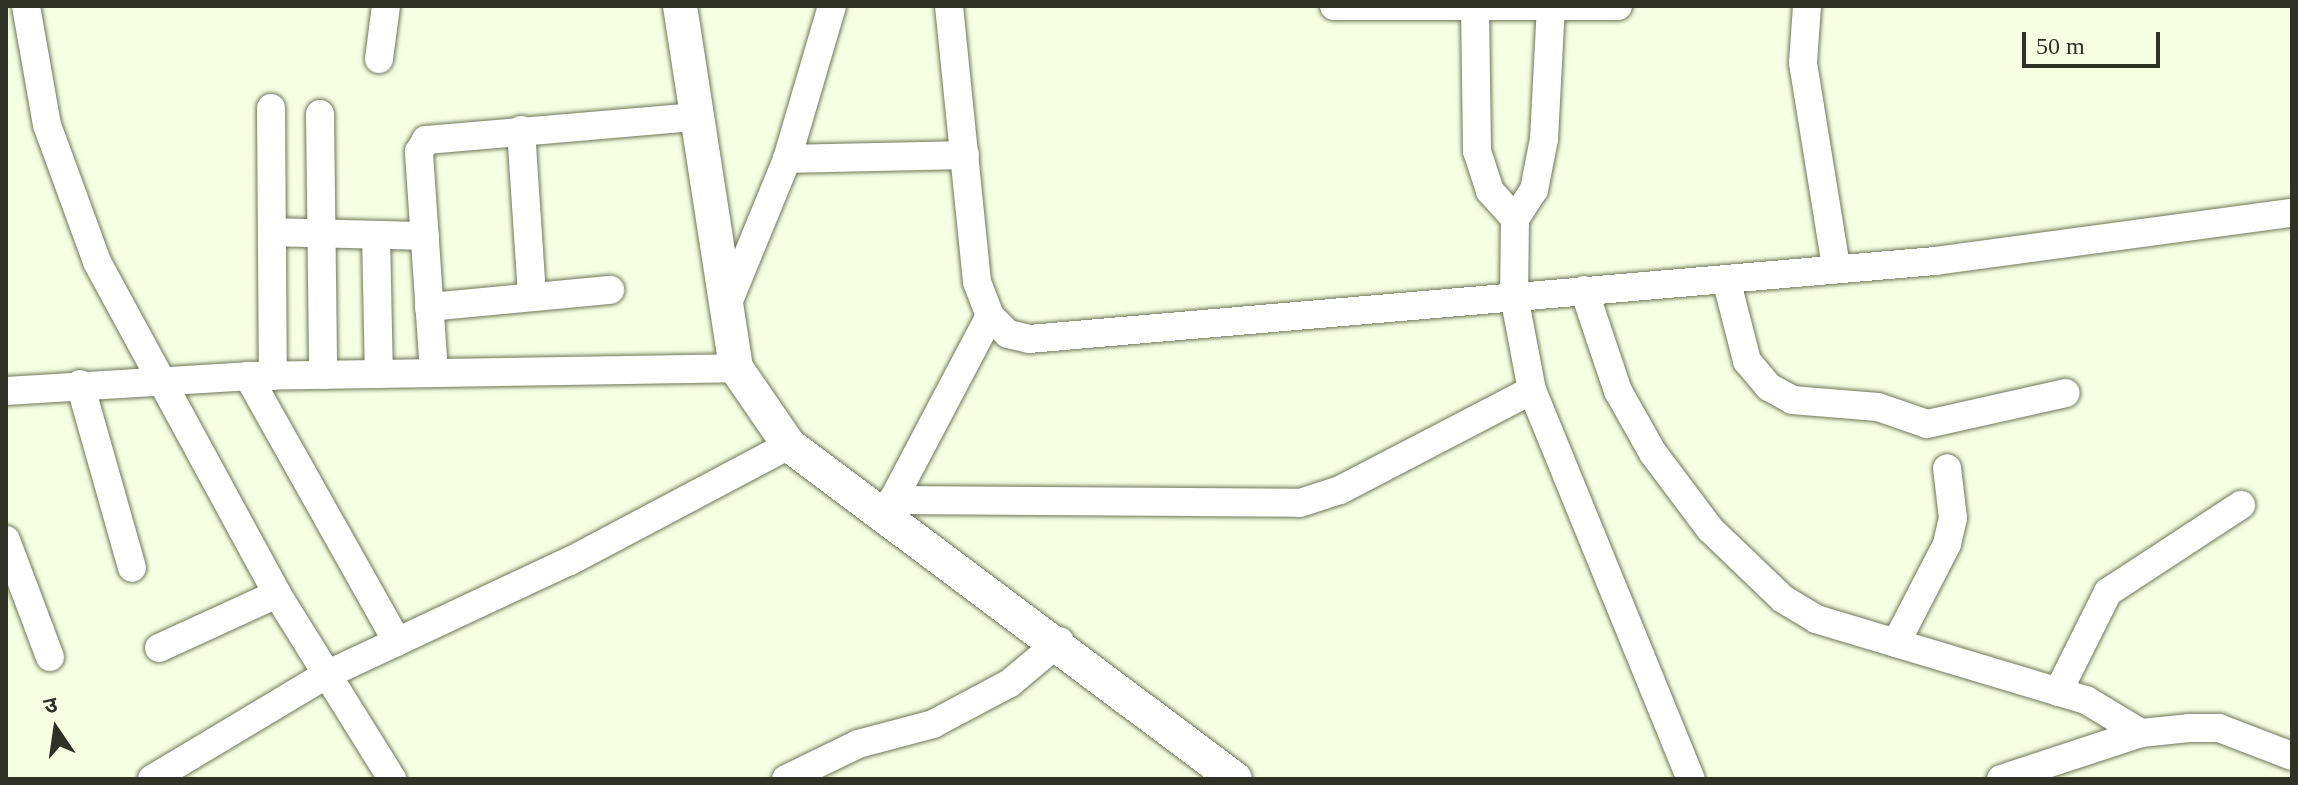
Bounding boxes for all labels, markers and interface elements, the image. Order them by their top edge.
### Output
scale bar [2026,16,2164,66]
text: 50 m [2036,33,2085,59]
north arrow [16,689,96,769]
text: उ [41,692,60,719]

